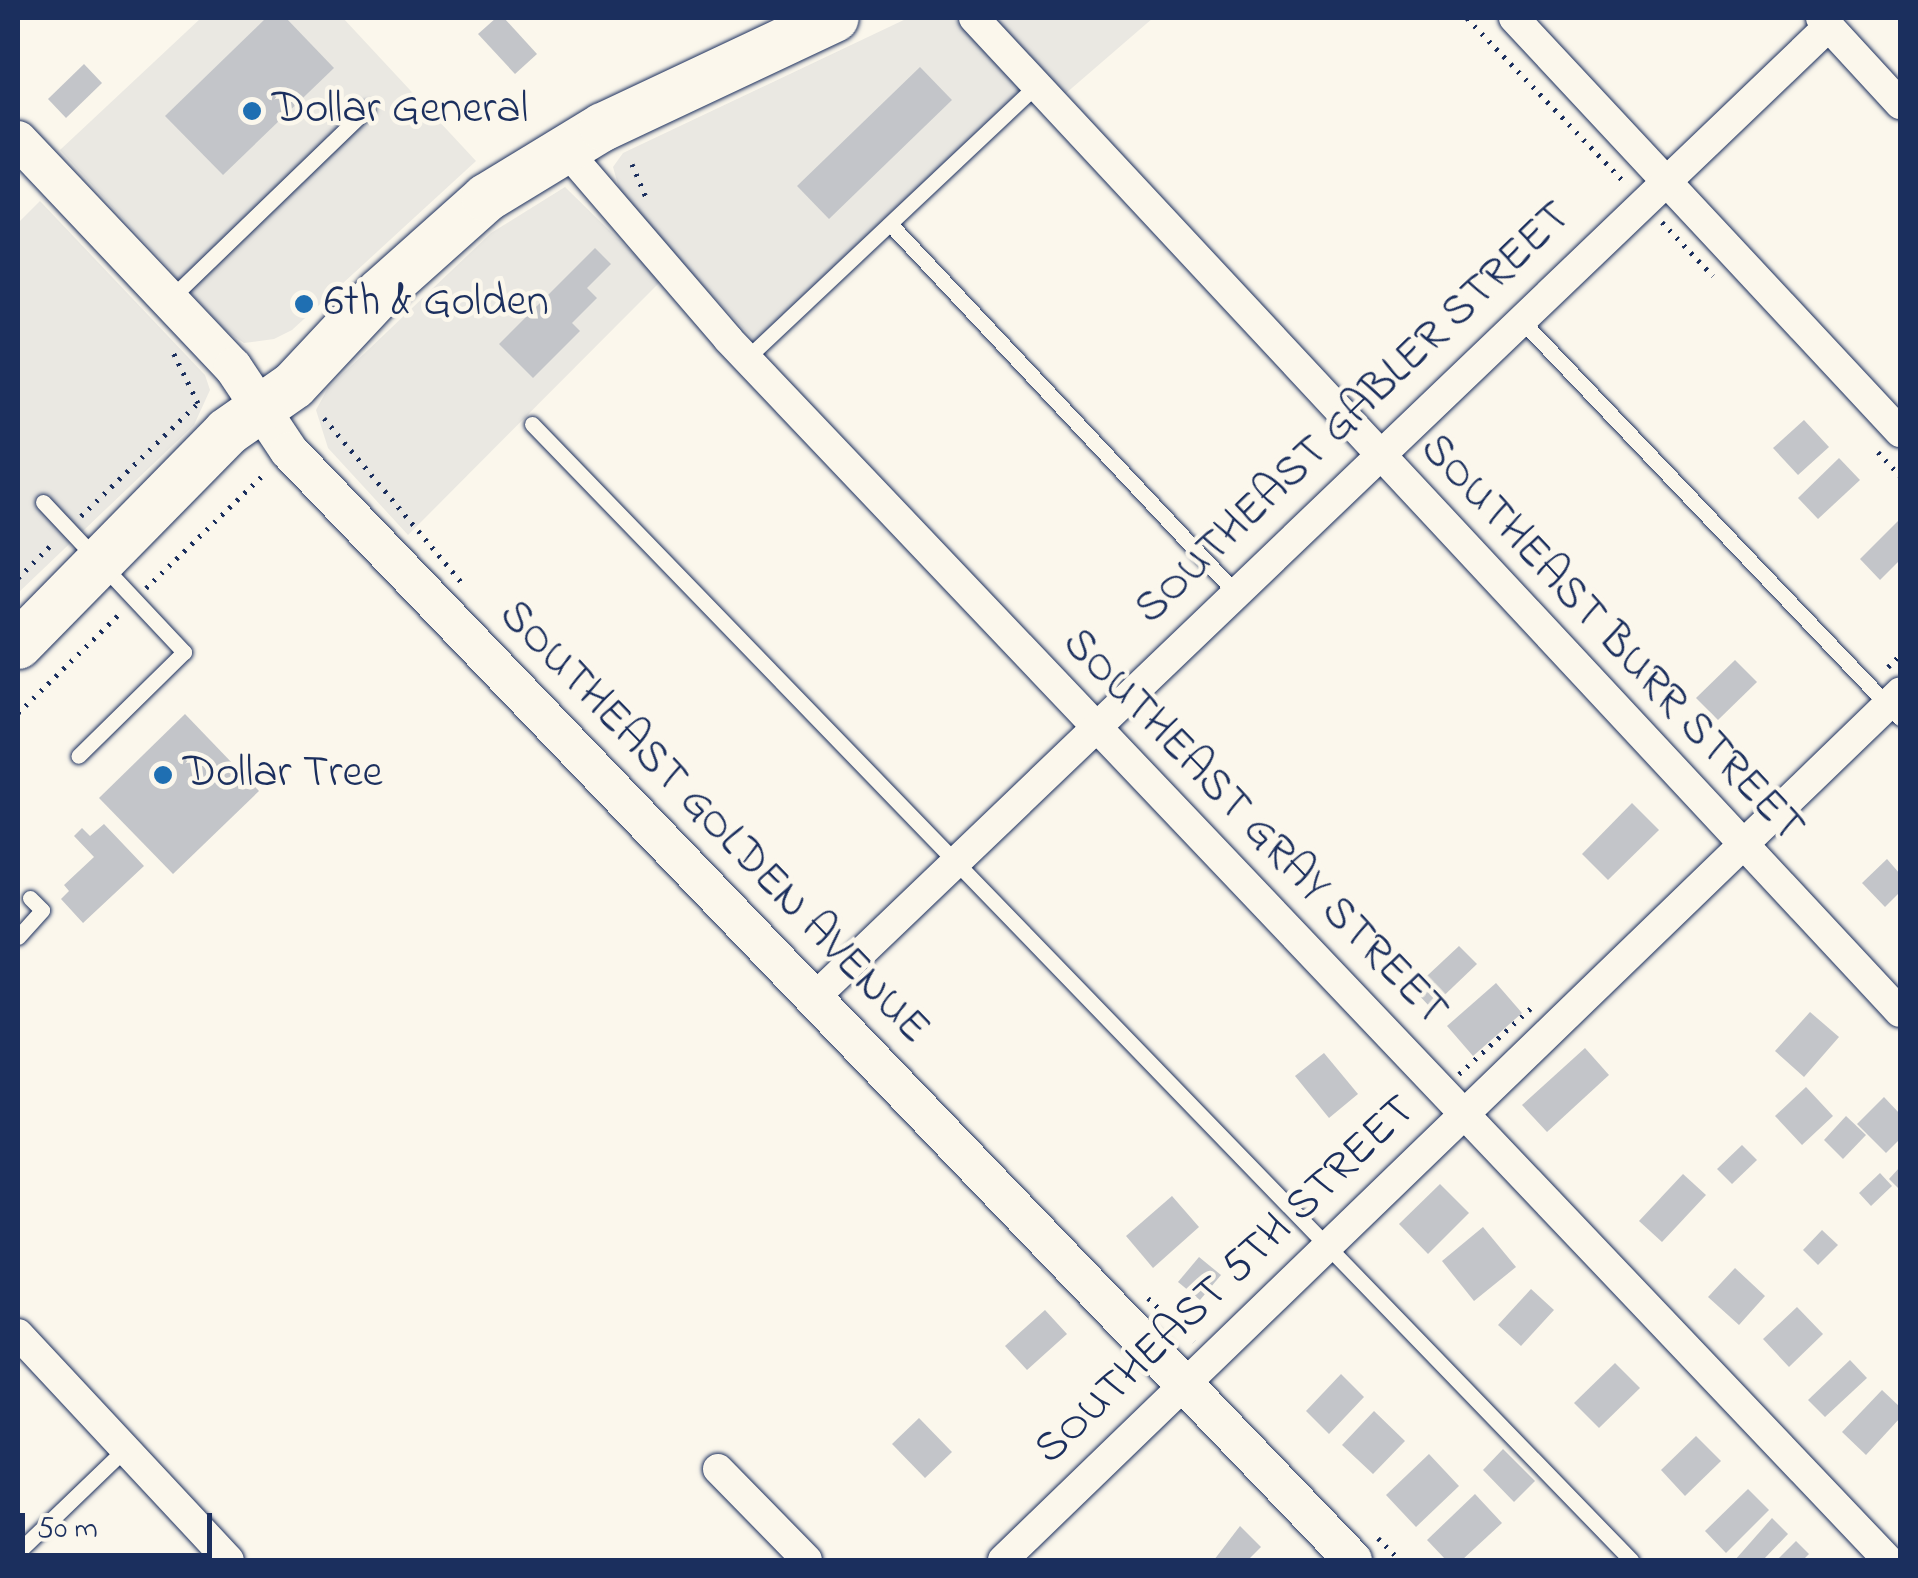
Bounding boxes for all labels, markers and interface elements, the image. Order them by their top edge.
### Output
place label: Dollar General [272,84,528,138]
marker: Dollar General [241,100,263,122]
street label: SOUTHEAST GABLER STREET [1125,191,1583,637]
place label: 6th & Golden [324,277,549,331]
marker: 6th & Golden [293,293,315,315]
street label: SOUTHEAST BURR STREET [1407,423,1815,855]
street label: SOUTHEAST GOLDEN AVENUE [486,590,940,1056]
street label: SOUTHEAST GRAY STREET [1050,618,1458,1038]
place label: Dollar Tree [183,748,383,802]
marker: Dollar Tree [152,764,174,786]
street label: SOUTHEAST 5TH STREET [1024,1085,1428,1477]
scale bar [25,1493,218,1555]
text: 50 m [37,1508,98,1552]

